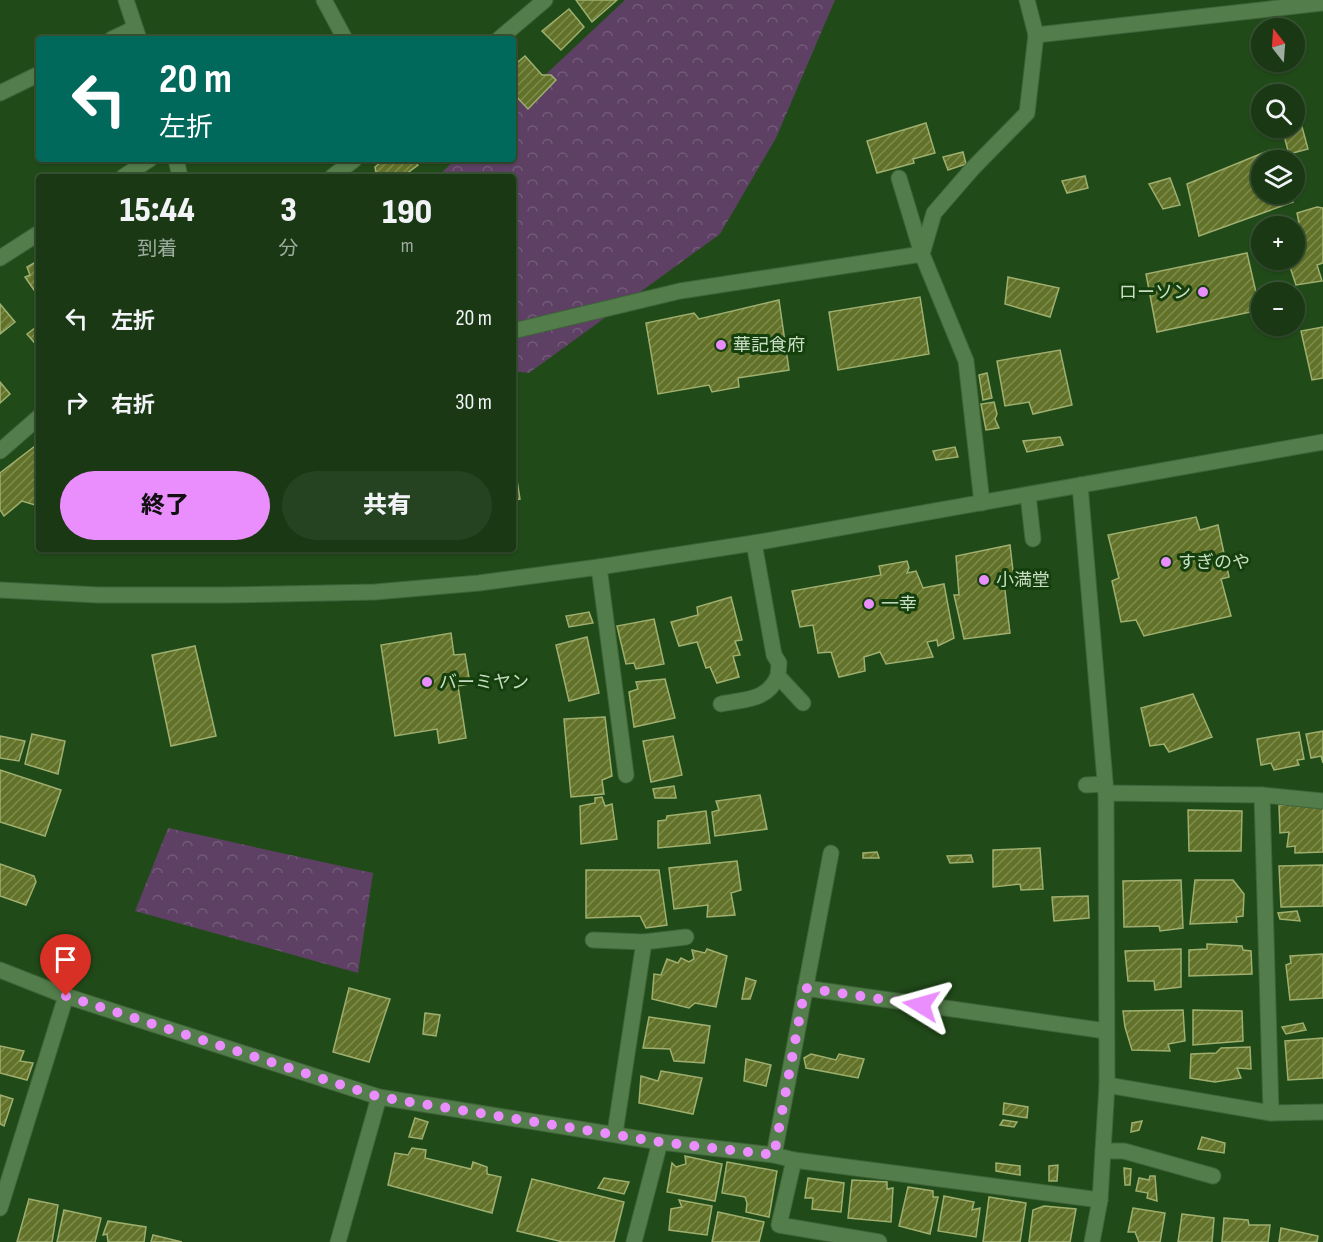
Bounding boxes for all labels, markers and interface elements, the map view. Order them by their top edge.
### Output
north arrow [1251,18,1305,72]
map controls [1251,18,1305,336]
text: 20 m [159,54,232,105]
icon: left [60,60,138,138]
button: search [1251,84,1305,138]
text: 左折 [159,112,213,144]
button: layers [1251,150,1305,204]
text: 15:44 [120,189,195,232]
text: 3 [280,189,297,232]
text: 190 [382,191,432,234]
button: + [1251,216,1305,270]
text: m [401,234,414,258]
text: 到着 [137,237,177,261]
text: 分 [279,237,299,261]
place label: ローソン [1119,282,1191,303]
button: − [1251,282,1305,336]
marker: ローソン [1196,285,1210,299]
icon: left [60,302,93,335]
text: 20 m [456,305,492,332]
text: 左折 [111,308,155,335]
place label: 華記食府 [733,335,805,356]
marker: 華記食府 [714,338,728,352]
icon: right [60,386,93,419]
text: 30 m [455,389,492,416]
text: 右折 [111,392,155,419]
button: 終了 [60,471,270,540]
button: 共有 [282,471,492,540]
place label: すぎのや [1178,552,1250,573]
marker: すぎのや [1159,555,1173,569]
place label: 小満堂 [996,570,1050,591]
marker: 小満堂 [977,573,991,587]
place label: 一幸 [881,594,917,615]
marker: 一幸 [862,597,876,611]
place label: バーミヤン [439,672,529,693]
marker: バーミヤン [420,675,434,689]
pin [40,934,91,996]
icon: arrive [49,943,82,976]
position arrow [889,973,953,1037]

